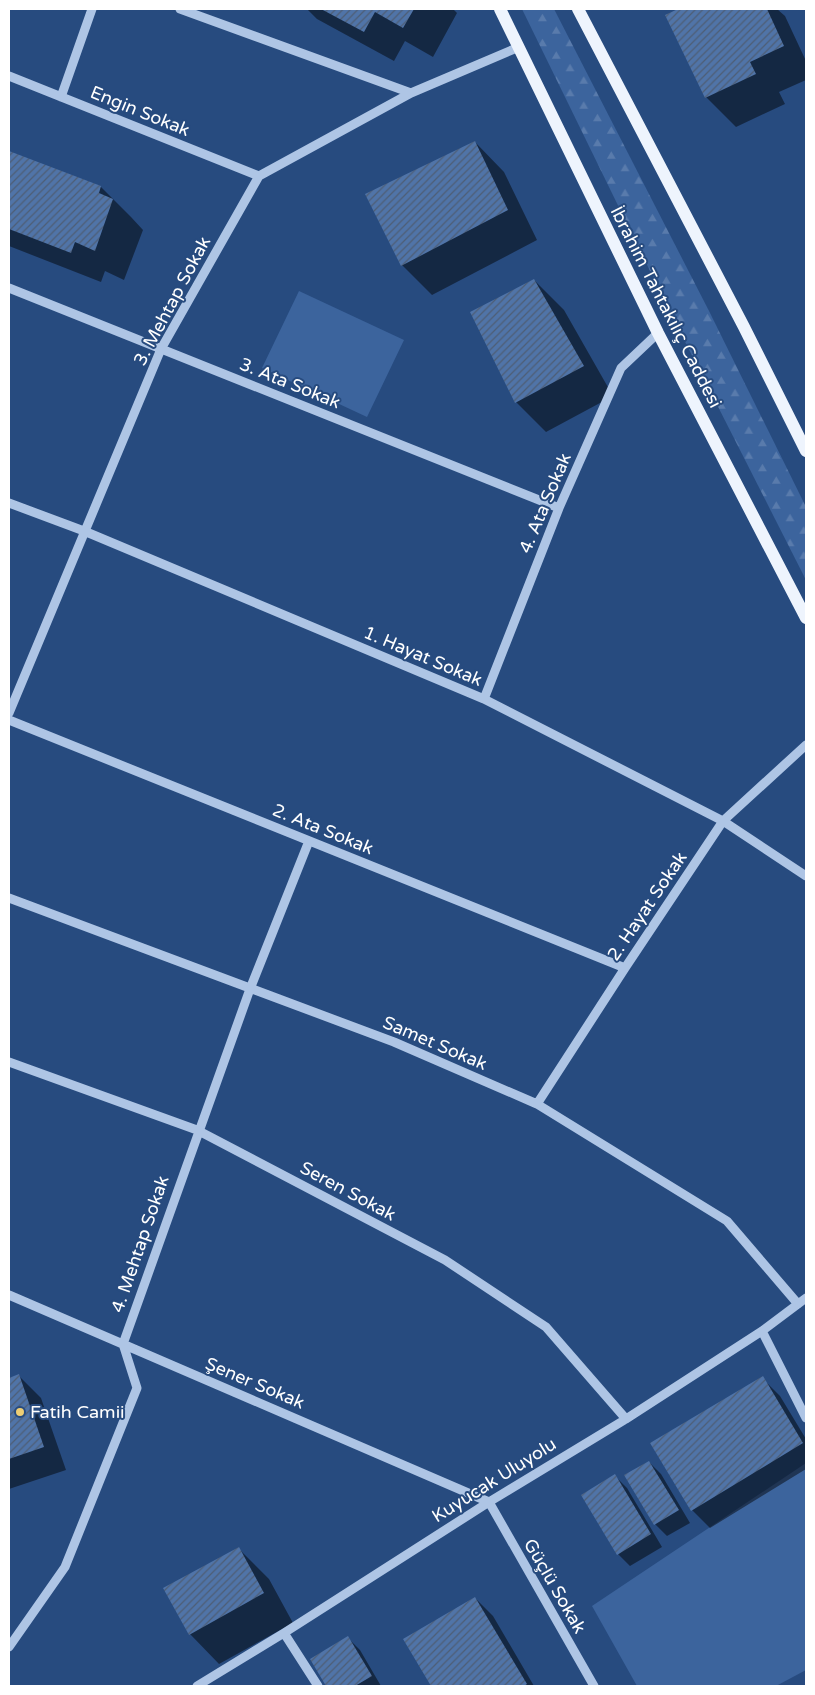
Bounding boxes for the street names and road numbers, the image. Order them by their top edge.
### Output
street label: Engin Sokak [87,81,193,141]
street label: İbrahim Tahtakılıç Caddesi [605,202,727,412]
street label: 3. Mehtap Sokak [129,232,215,369]
street label: 3. Ata Sokak [236,353,344,413]
street label: 4. Ata Sokak [514,449,576,557]
street label: 1. Hayat Sokak [360,621,486,691]
street label: 2. Ata Sokak [269,799,377,859]
street label: 2. Hayat Sokak [602,847,692,965]
street label: Samet Sokak [380,1011,491,1075]
street label: Seren Sokak [296,1157,400,1226]
street label: 4. Mehtap Sokak [106,1172,174,1315]
street label: Şener Sokak [202,1352,308,1414]
street label: Kuyucak Uluyolu [428,1433,560,1527]
street label: Güçlü Sokak [519,1535,591,1638]

